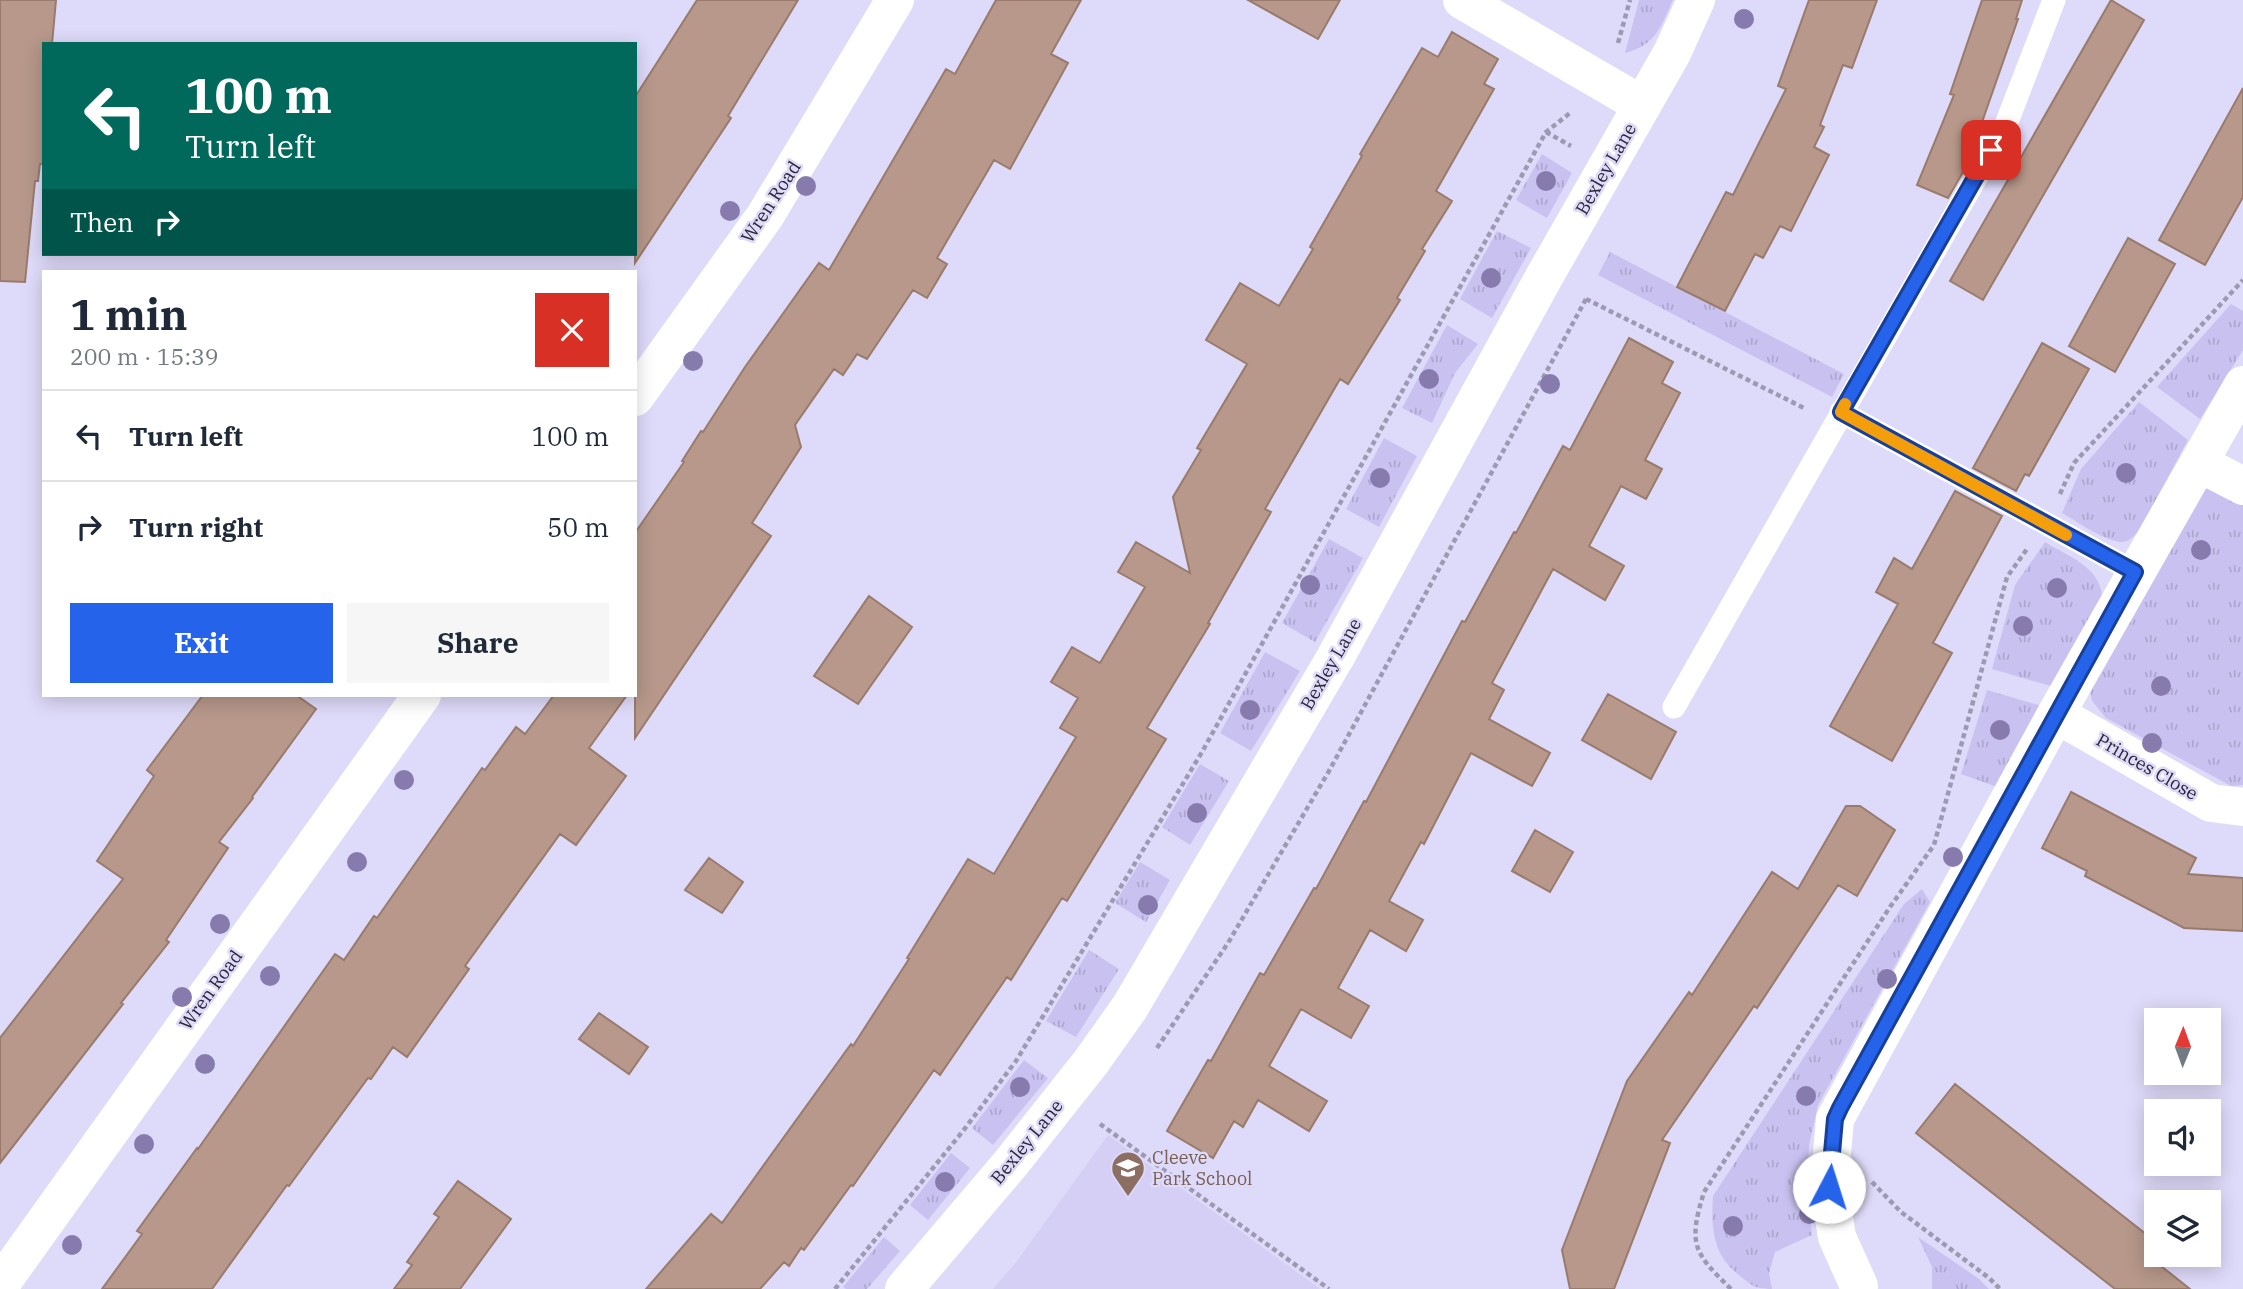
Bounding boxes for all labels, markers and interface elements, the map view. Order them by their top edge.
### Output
text: 100 m [185,63,332,126]
icon: left [70,70,161,161]
street label: Bexley Lane [1570,119,1641,219]
pin [1961,120,2021,180]
text: Turn left [185,125,316,167]
icon: arrive [1972,131,2010,169]
street label: Wren Road [736,156,806,247]
icon: right [148,203,186,241]
text: Then [70,205,134,239]
text: 1 min [70,287,188,342]
button: close [535,293,609,367]
text: 200 m · 15:39 [70,341,219,371]
icon: left [70,417,108,455]
text: Turn left [129,419,243,453]
text: 100 m [531,419,609,453]
icon: right [70,508,108,546]
text: Turn right [129,510,263,544]
text: 50 m [547,510,609,544]
button: Exit [70,603,333,683]
button: Share [347,603,609,683]
street label: Bexley Lane [1295,614,1366,714]
street label: Princes Close [2092,728,2202,805]
street label: Wren Road [174,945,247,1034]
north arrow [2144,1008,2221,1085]
map controls [2144,1008,2221,1267]
street label: Bexley Lane [986,1095,1068,1189]
button: sound [2144,1099,2221,1176]
place label: Cleeve Park School [1152,1146,1252,1190]
school or university icon: Cleeve Park School [1109,1149,1147,1198]
position arrow [1792,1150,1866,1224]
button: layers [2144,1190,2221,1267]

